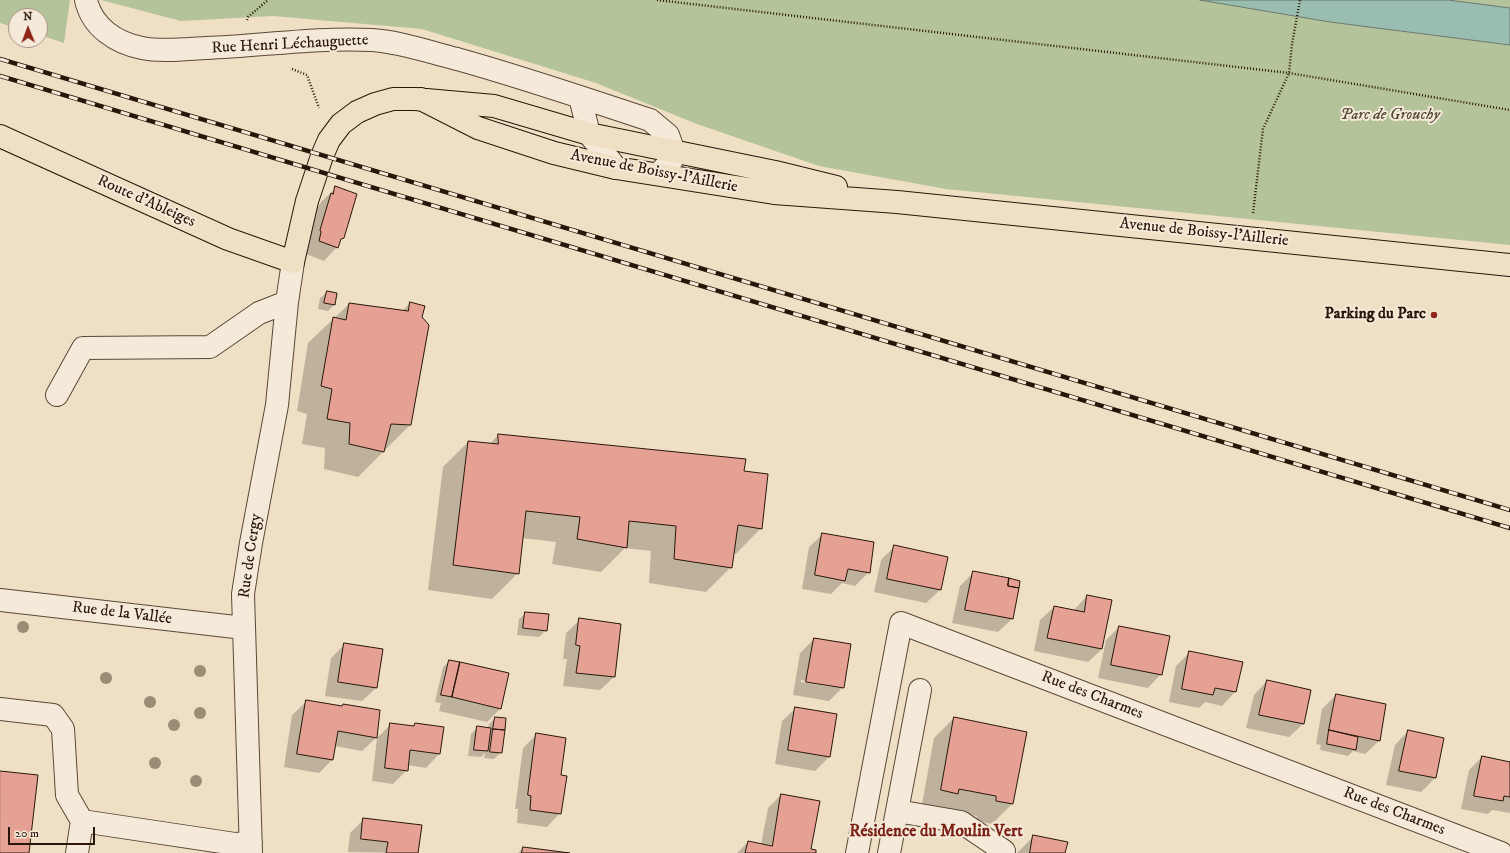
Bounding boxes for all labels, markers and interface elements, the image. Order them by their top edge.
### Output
north arrow [8,8,48,48]
text: N [23,10,32,24]
street label: Rue Henri Léchauguette [211,31,369,59]
park label: Parc de Grouchy [1340,106,1440,126]
street label: Avenue de Boissy-l'Aillerie [569,146,739,198]
street label: Route d'Ableiges [94,172,198,232]
street label: Avenue de Boissy-l'Aillerie [1118,215,1290,251]
place label: Parking du Parc [1324,305,1426,325]
marker: Parking du Parc [1429,310,1439,320]
street label: Rue de Cergy [236,512,266,600]
street label: Rue de la Vallée [71,598,173,630]
street label: Rue des Charmes [1038,668,1146,724]
street label: Rue des Charmes [1340,784,1448,840]
scale bar [10,819,97,845]
district label: Résidence du Moulin Vert [849,822,1023,842]
text: 20 m [15,826,39,841]

